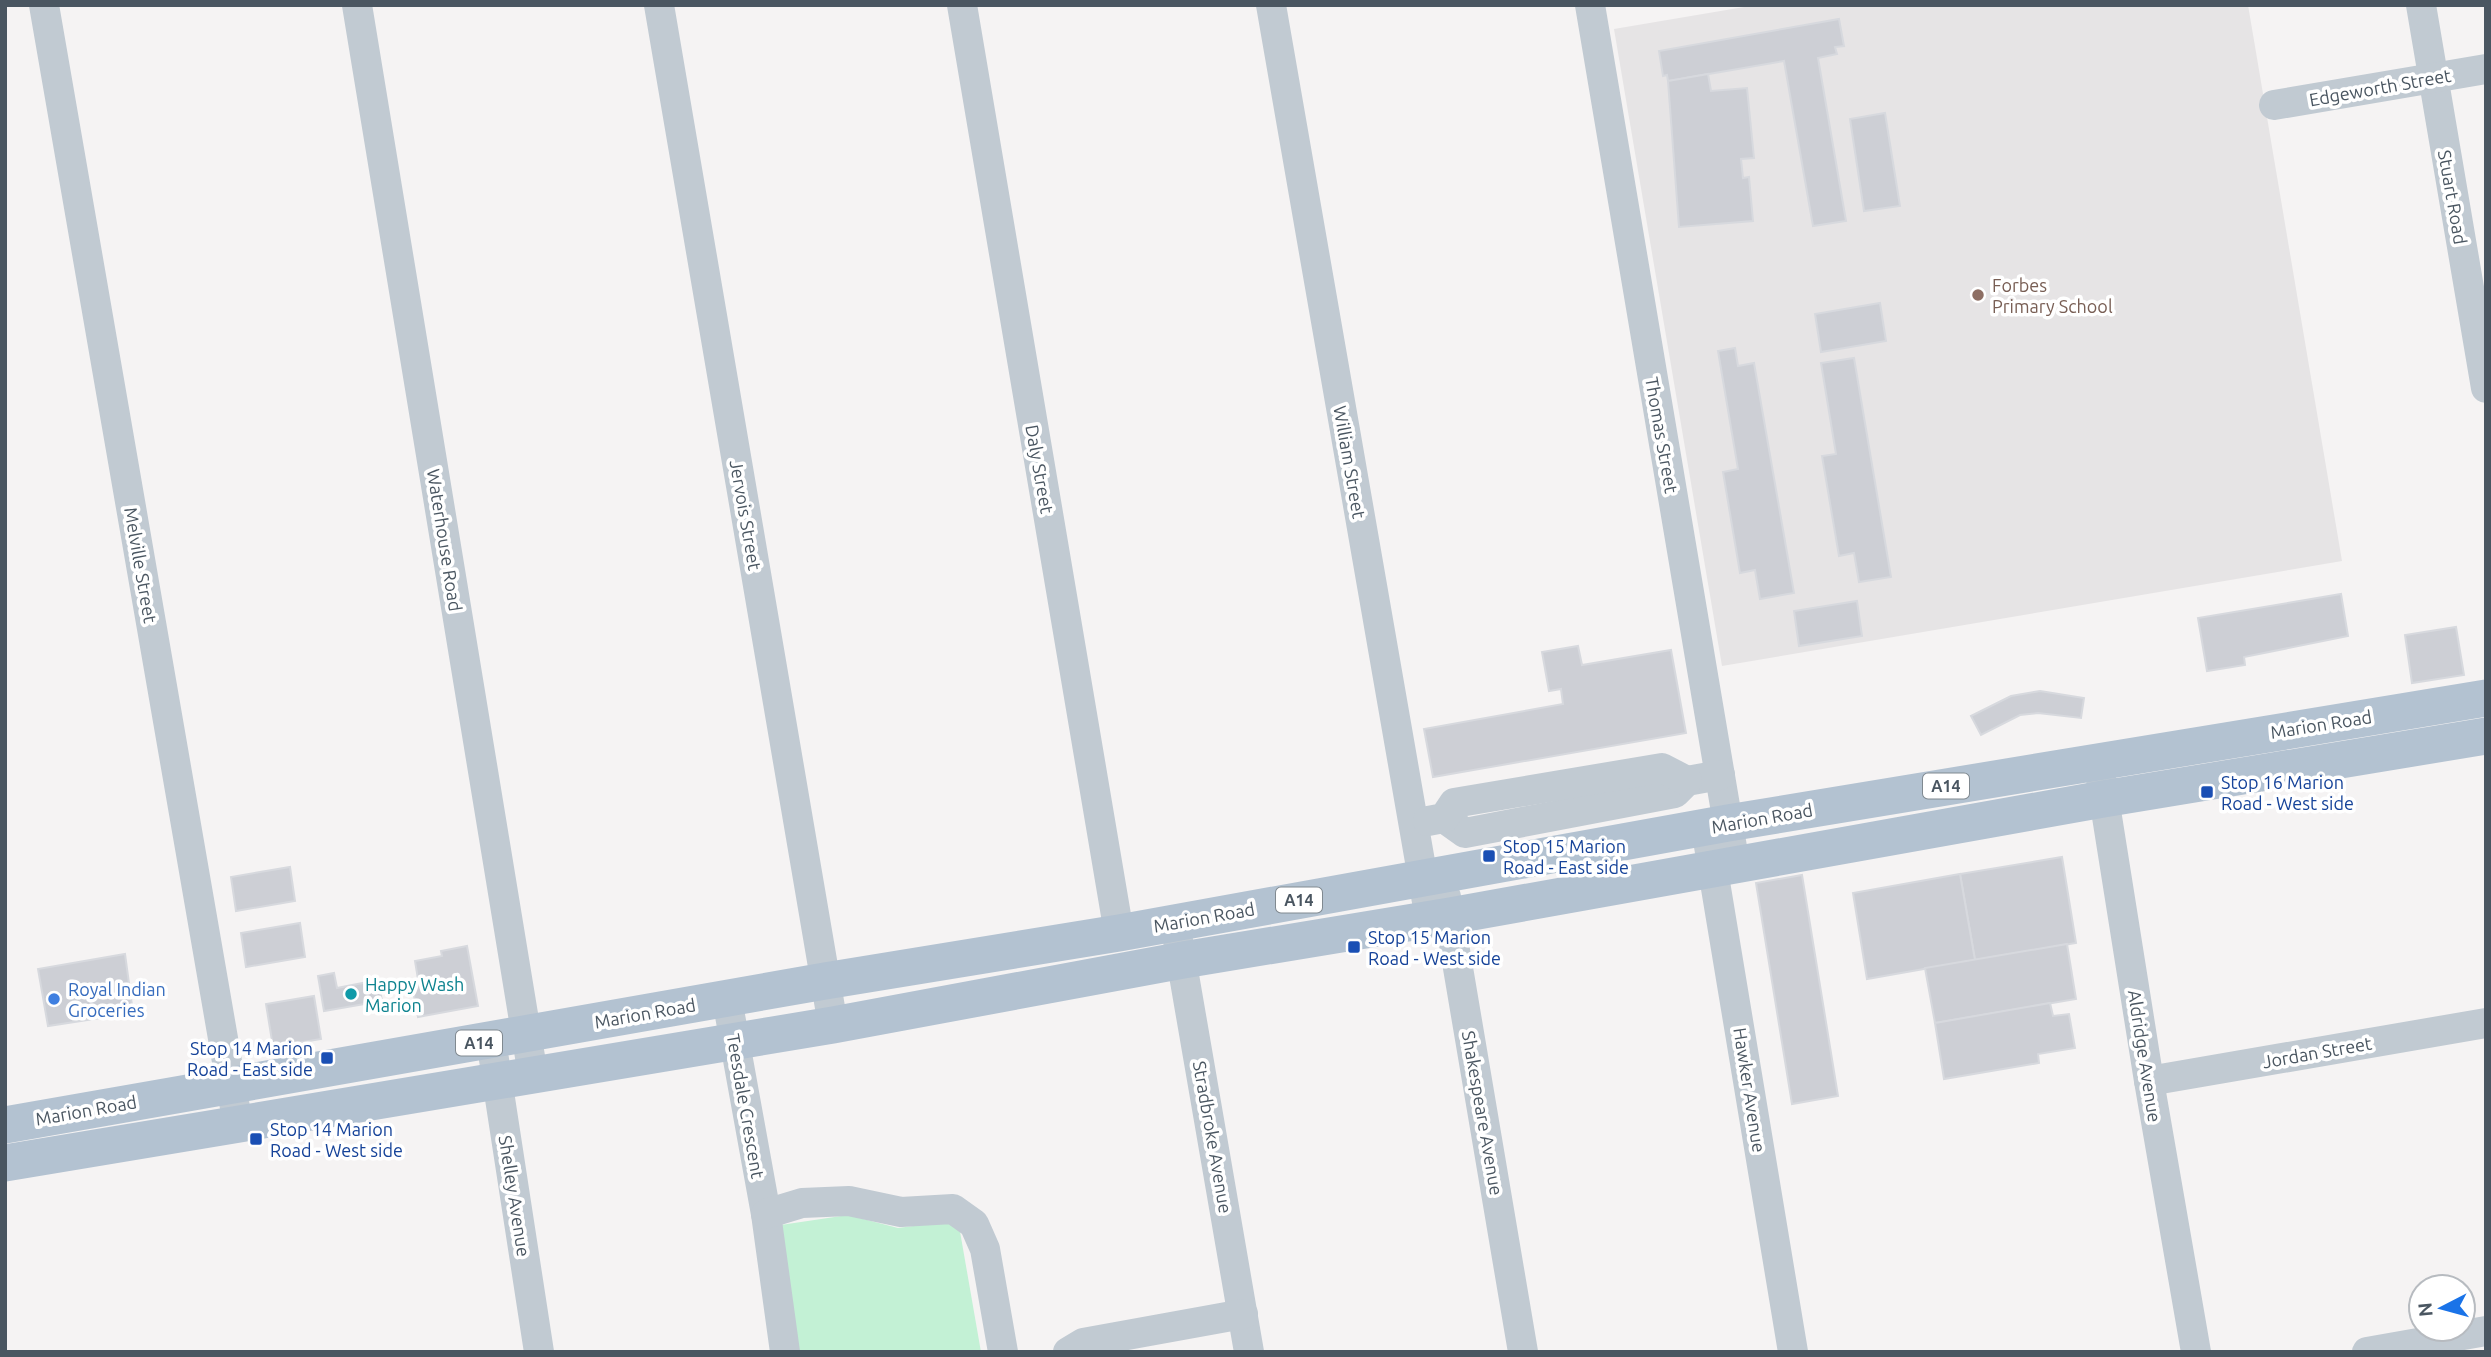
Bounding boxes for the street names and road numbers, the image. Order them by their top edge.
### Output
street label: Edgeworth Street [2307,65,2453,109]
street label: Stuart Road [2435,148,2471,246]
street label: Thomas Street [1642,375,1682,495]
street label: William Street [1330,404,1370,520]
street label: Daly Street [1022,423,1058,515]
street label: Jervois Street [726,458,766,572]
street label: Waterhouse Road [424,467,466,613]
street label: Melville Street [121,506,161,624]
street label: Marion Road [2269,706,2373,742]
road number: A14 [1923,774,1969,799]
street label: Marion Road [1710,799,1814,837]
road number: A14 [1276,888,1322,912]
street label: Marion Road [1152,898,1256,936]
street label: Aldridge Avenue [2125,988,2165,1124]
street label: Marion Road [593,994,697,1032]
street label: Hawker Avenue [1730,1026,1770,1154]
street label: Shakespeare Avenue [1459,1029,1507,1197]
road number: A14 [456,1030,502,1056]
street label: Teesdale Crescent [723,1032,769,1180]
street label: Jordan Street [2261,1033,2373,1071]
street label: Stradbroke Avenue [1190,1059,1236,1215]
street label: Marion Road [34,1091,138,1129]
street label: Shelley Avenue [496,1134,534,1258]

